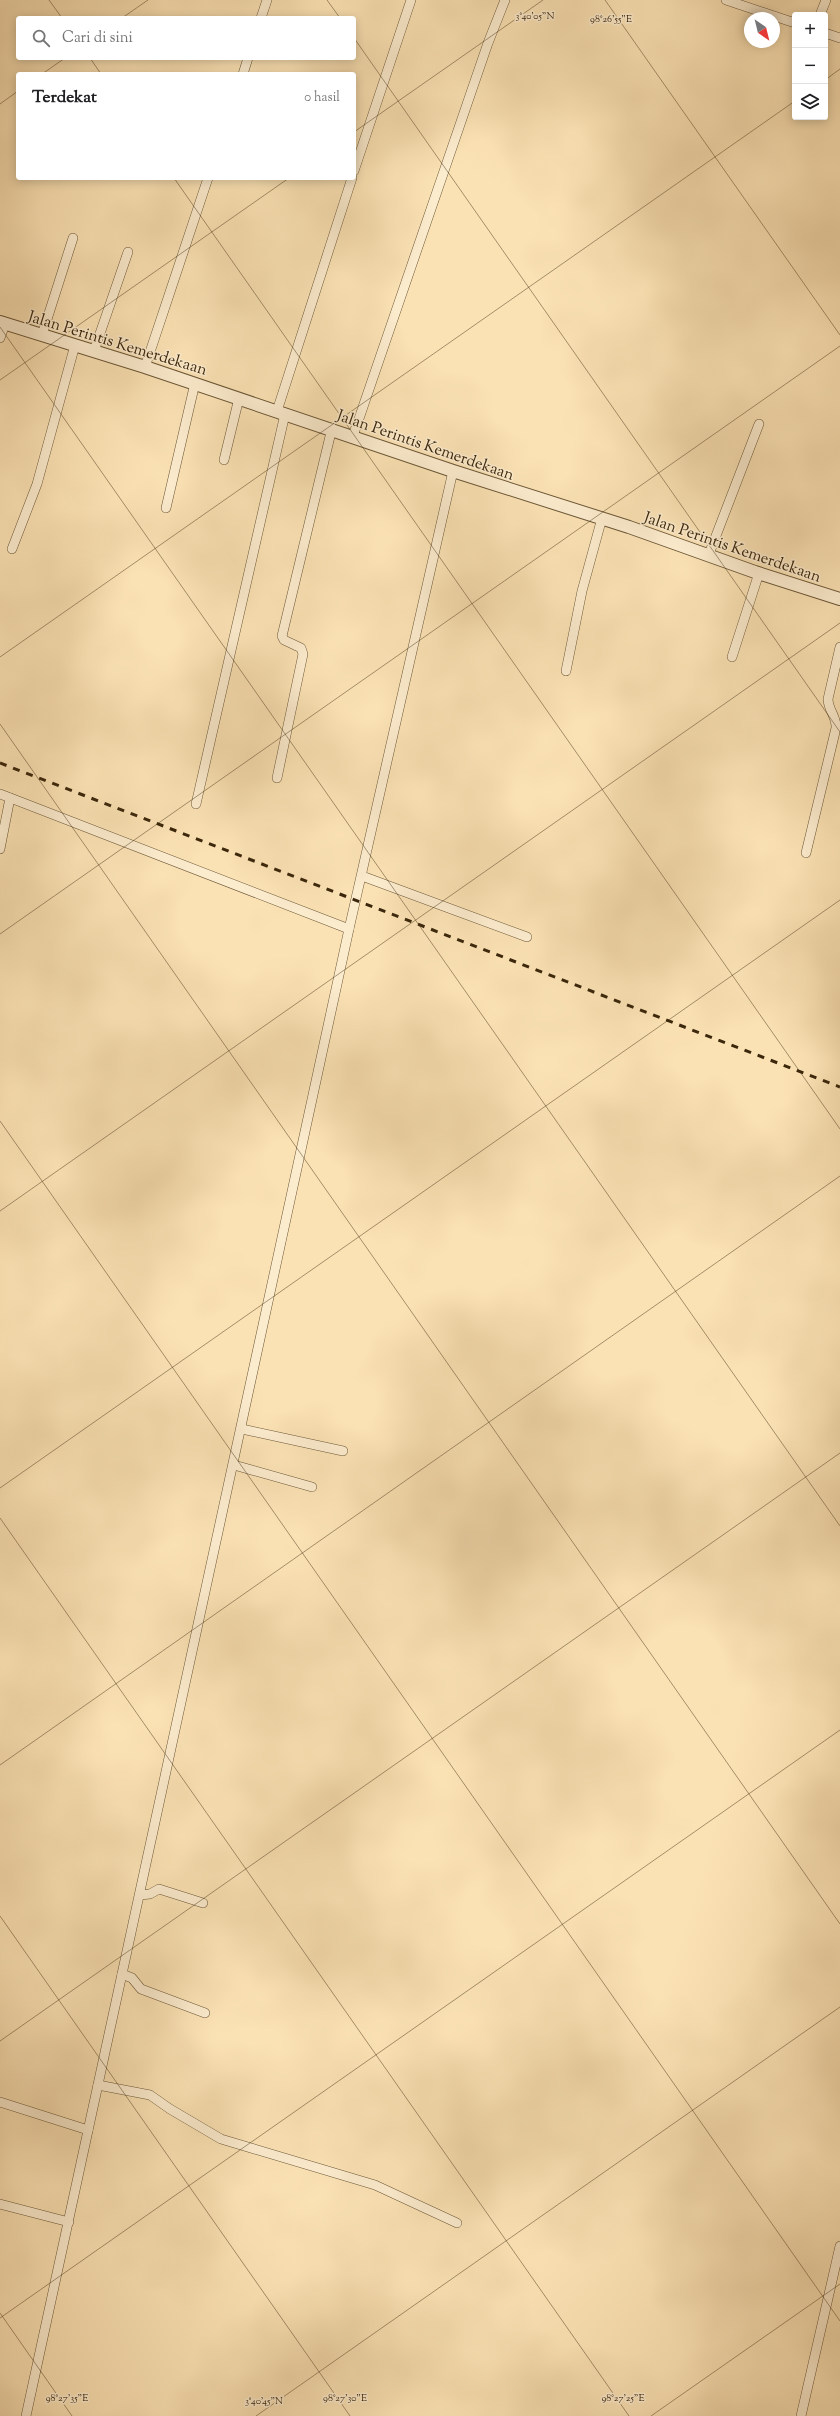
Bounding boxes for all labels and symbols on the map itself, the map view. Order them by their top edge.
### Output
text: 3°40'05"N [516,9,554,24]
text: 98°26'55"E [590,12,632,27]
north arrow [744,12,780,48]
street label: Jalan Perintis Kemerdekaan [24,306,210,383]
street label: Jalan Perintis Kemerdekaan [333,405,517,488]
street label: Jalan Perintis Kemerdekaan [640,507,824,590]
text: 98°27'35"E [46,2391,88,2406]
text: 98°27'30"E [323,2391,367,2406]
text: 98°27'25"E [601,2391,645,2406]
text: 3°40'45"N [245,2394,283,2409]

